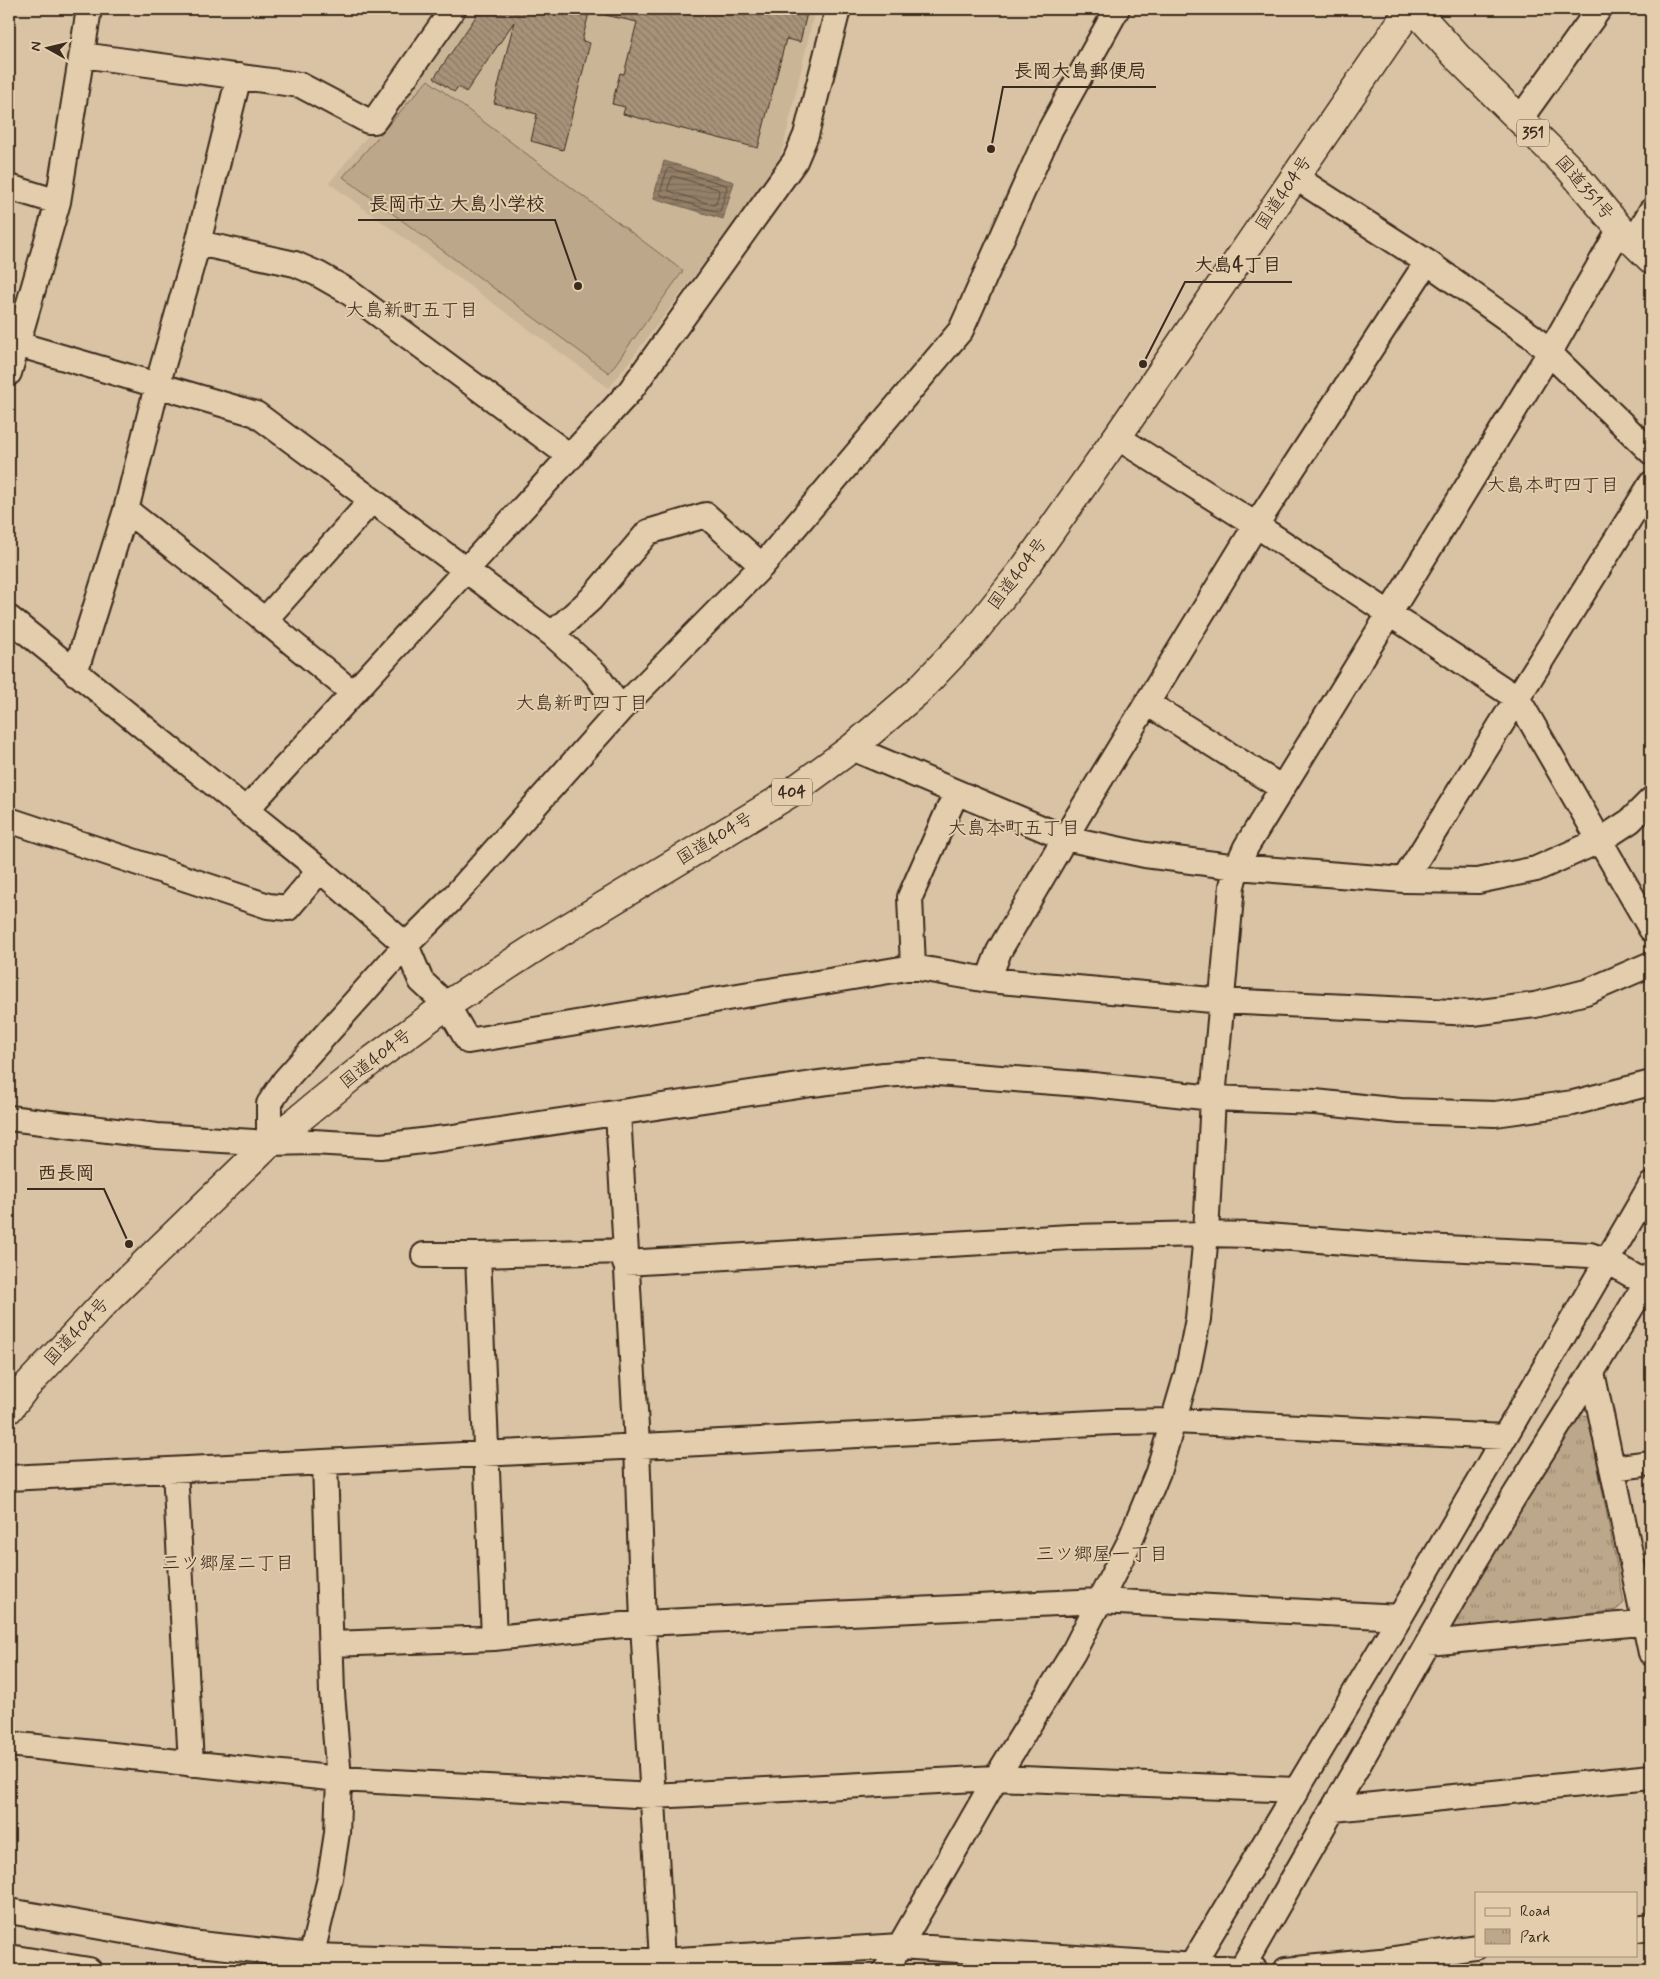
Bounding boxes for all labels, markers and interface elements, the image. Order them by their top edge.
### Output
north arrow [22,22,72,72]
text: N [27,40,46,52]
callout: 長岡大島郵便局 [1003,53,1156,87]
text: 長岡大島郵便局 [1013,59,1147,84]
road number: 351 [1517,120,1549,146]
street label: 国道351号 [1549,150,1619,226]
street label: 国道404号 [1250,151,1318,235]
callout: 長岡市立 大島小学校 [358,186,555,220]
text: 長岡市立 大島小学校 [369,192,545,217]
callout: 大島4丁目 [1185,248,1292,282]
text: 大島4丁目 [1194,253,1282,278]
district label: 大島新町五丁目 [345,298,479,323]
district label: 大島本町四丁目 [1486,473,1620,498]
street label: 国道404号 [983,533,1053,615]
district label: 大島新町四丁目 [515,691,649,716]
road number: 404 [772,779,812,806]
street label: 国道404号 [672,807,758,871]
district label: 大島本町五丁目 [947,816,1081,841]
street label: 国道404号 [335,1023,417,1095]
callout: 西長岡 [27,1155,104,1189]
text: 西長岡 [37,1161,95,1186]
street label: 国道404号 [39,1293,115,1371]
district label: 三ツ郷屋一丁目 [1035,1542,1169,1567]
district label: 三ツ郷屋二丁目 [161,1551,295,1576]
legend [1475,1892,1638,1956]
text: Road [1520,1902,1550,1922]
text: Park [1520,1928,1550,1948]

